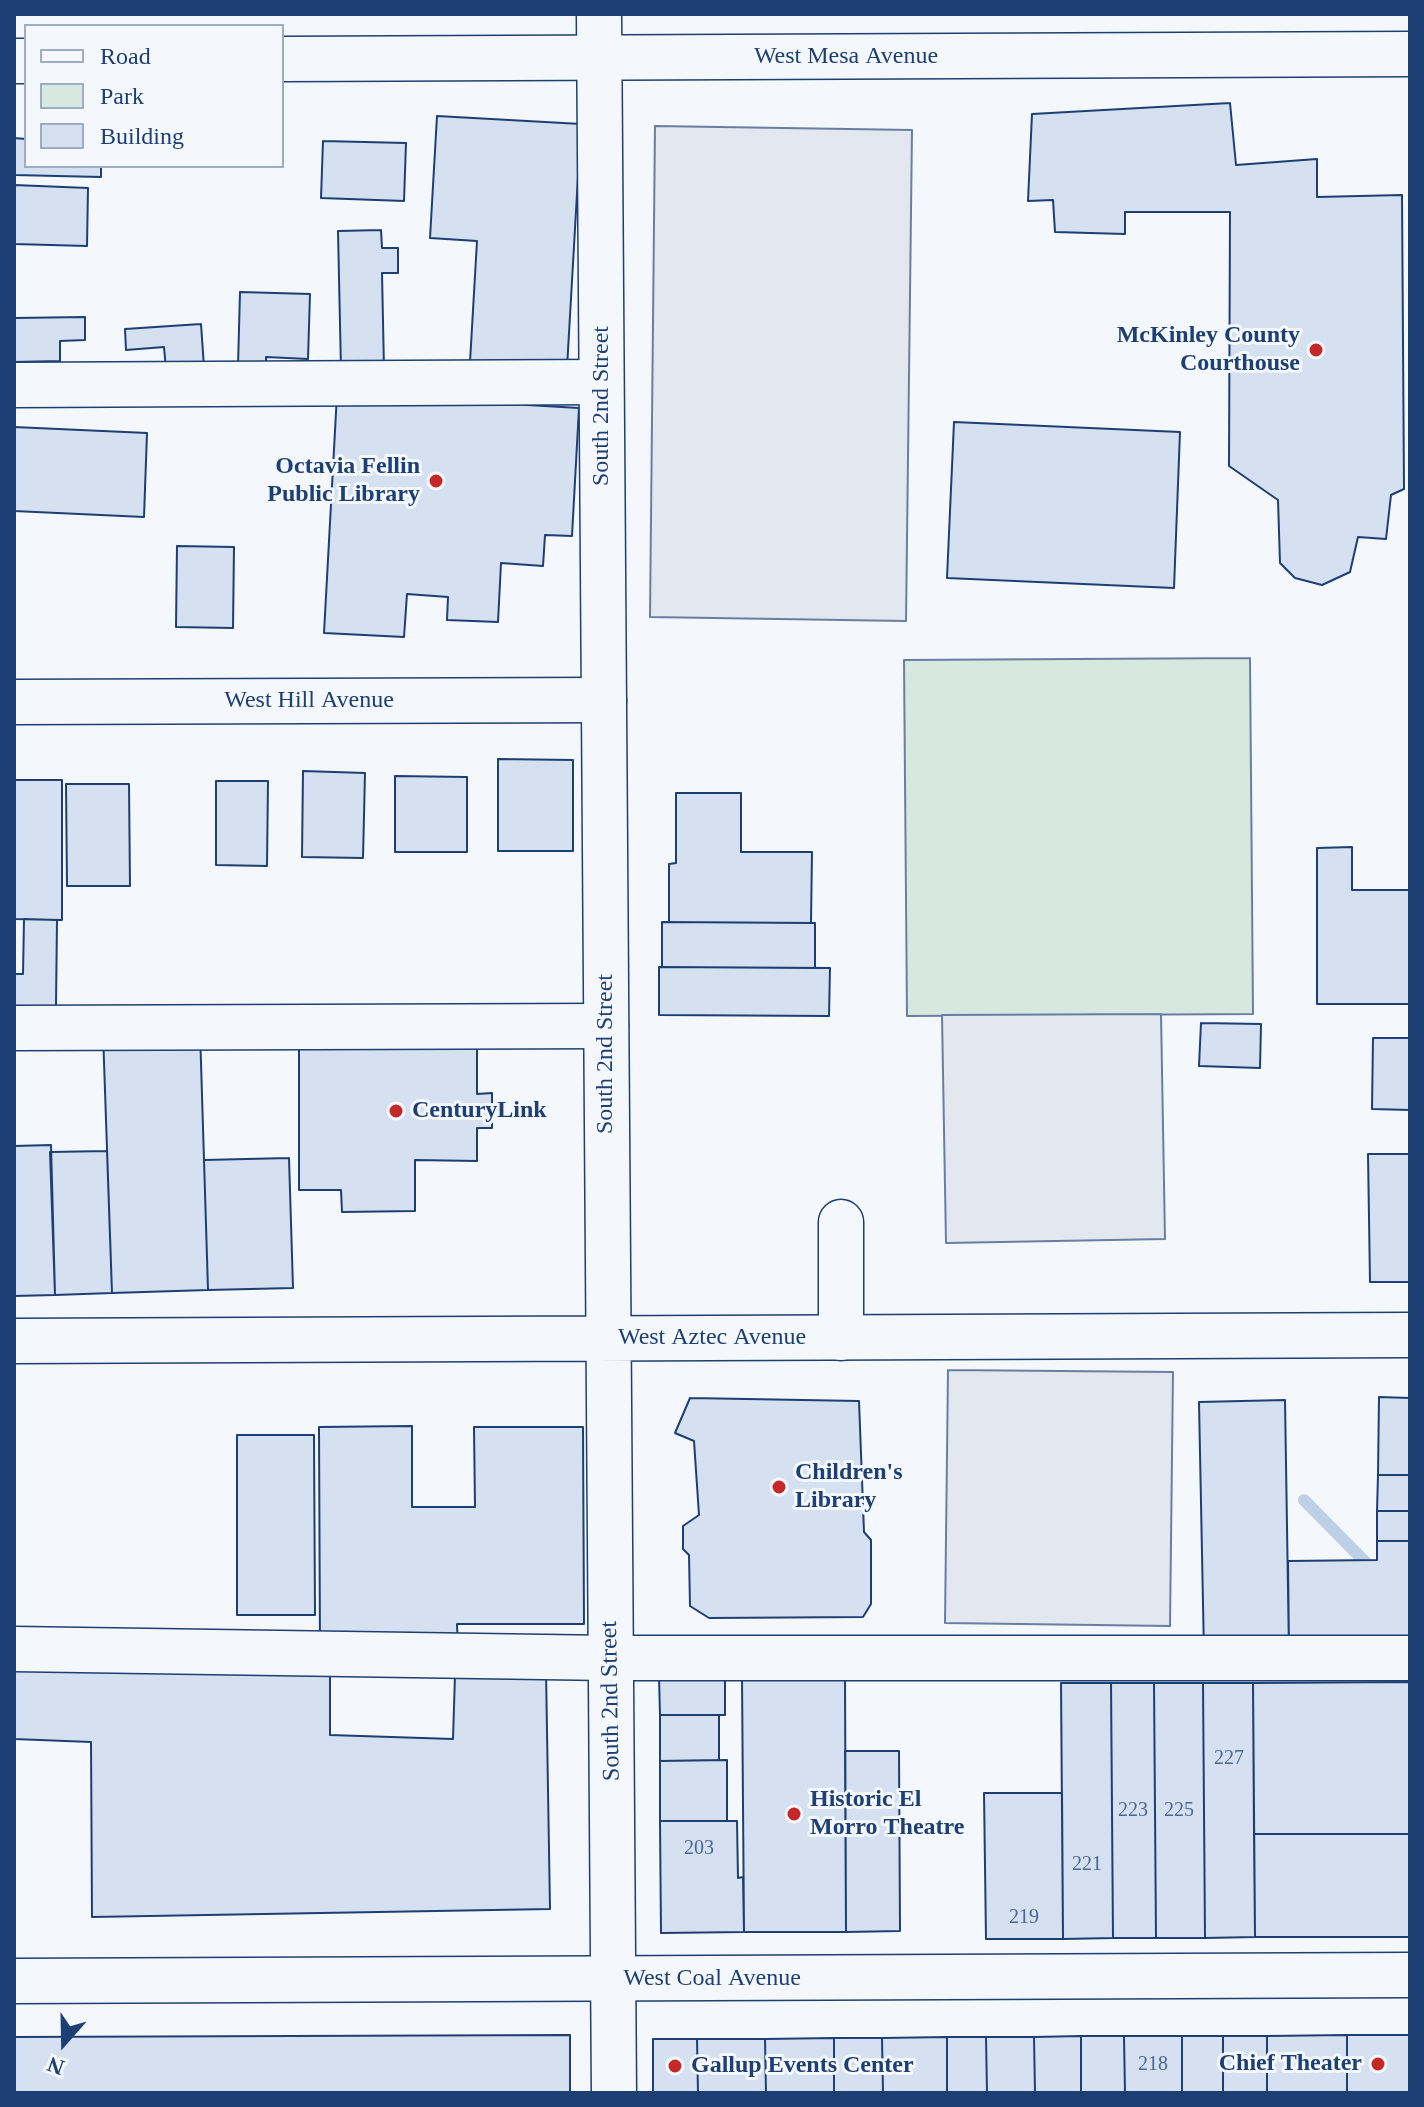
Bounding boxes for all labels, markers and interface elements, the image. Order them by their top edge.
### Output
legend [24,24,284,168]
text: Road [100,43,151,69]
street label: West Mesa Avenue [754,43,938,71]
text: Park [100,83,144,109]
text: Building [100,123,184,149]
place label: McKinley County Courthouse [1117,322,1300,378]
street label: South 2nd Street [588,326,616,486]
marker: McKinley County Courthouse [1307,341,1325,359]
place label: Octavia Fellin Public Library [267,453,420,509]
marker: Octavia Fellin Public Library [427,472,445,490]
street label: West Hill Avenue [224,687,394,715]
street label: South 2nd Street [592,974,620,1134]
place label: CenturyLink [412,1097,547,1125]
marker: CenturyLink [387,1102,405,1120]
street label: West Aztec Avenue [618,1324,806,1352]
place label: Children's Library [795,1459,903,1515]
marker: Children's Library [770,1478,788,1496]
street label: South 2nd Street [595,1621,627,1781]
house number: 227 [1214,1747,1244,1771]
place label: Historic El Morro Theatre [810,1786,964,1842]
house number: 223 [1118,1799,1148,1823]
house number: 225 [1164,1799,1194,1823]
marker: Historic El Morro Theatre [785,1805,803,1823]
house number: 203 [684,1837,714,1861]
house number: 221 [1072,1853,1102,1877]
house number: 219 [1009,1906,1039,1930]
street label: West Coal Avenue [623,1965,801,1993]
north arrow [24,2003,104,2083]
place label: Chief Theater [1219,2050,1362,2078]
text: N [44,2052,67,2080]
place label: Gallup Events Center [691,2052,914,2080]
house number: 218 [1138,2053,1168,2077]
marker: Chief Theater [1369,2055,1387,2073]
marker: Gallup Events Center [666,2057,684,2075]

